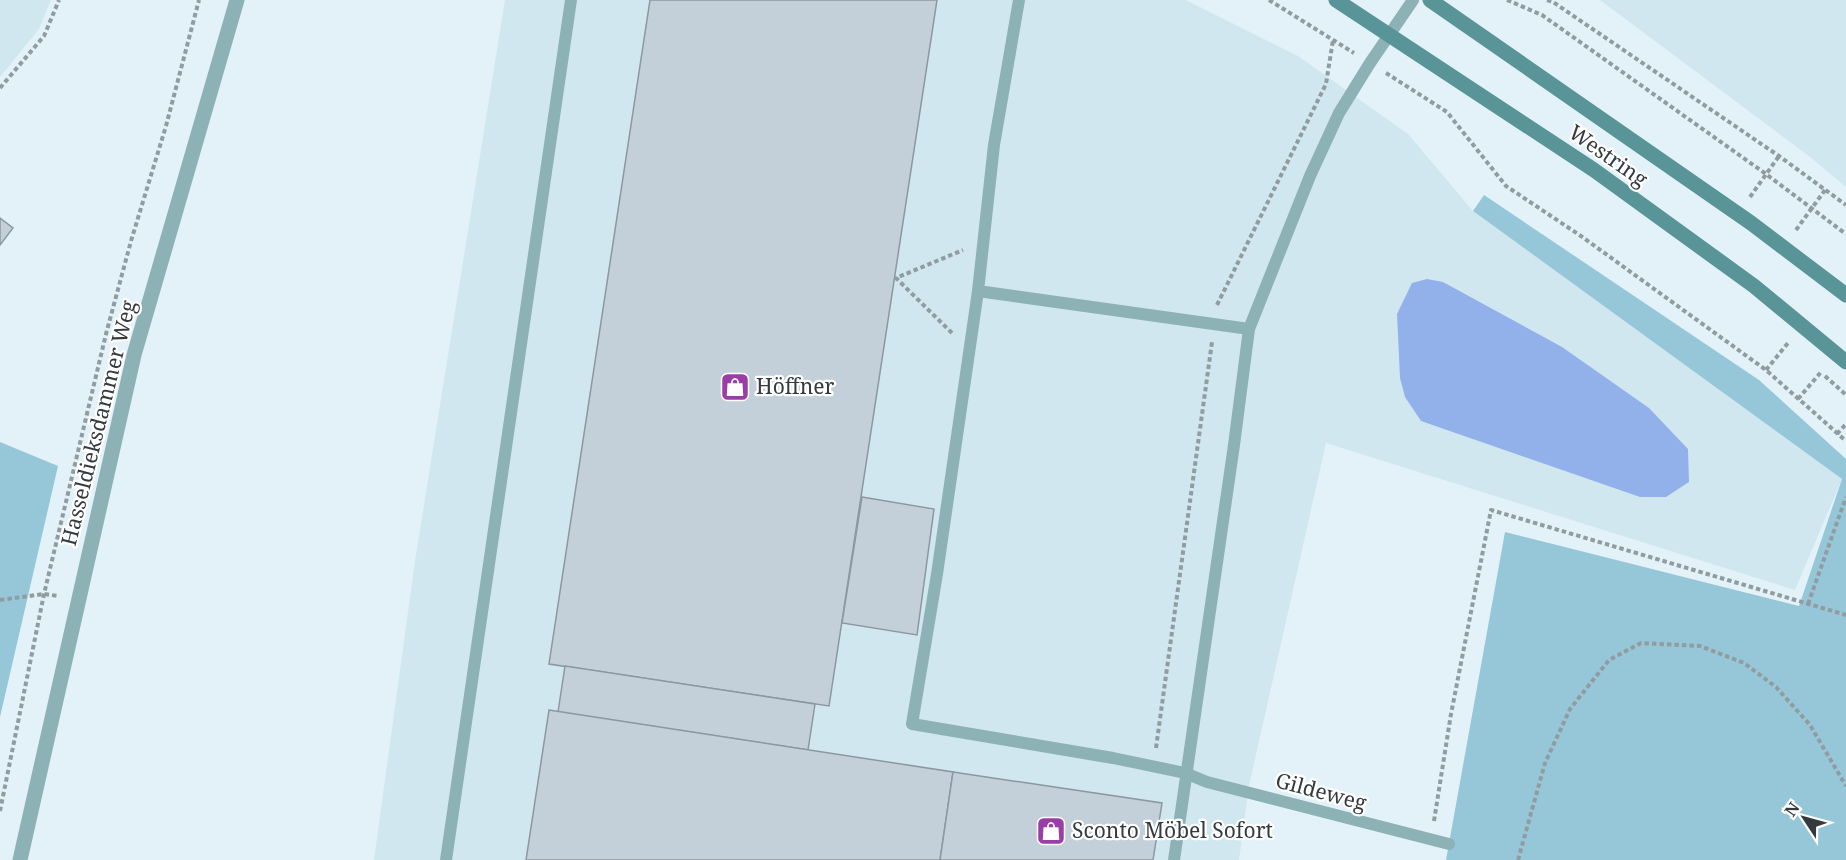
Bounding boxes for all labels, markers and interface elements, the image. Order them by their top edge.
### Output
street label: Westring [1564,118,1654,193]
street label: Hasseldieksdammer Weg [54,296,142,548]
shop icon: Höffner [719,371,751,403]
place label: Höffner [756,372,834,400]
street label: Gildeweg [1273,765,1370,817]
north arrow [1774,788,1834,848]
text: N [1779,797,1805,821]
shop icon: Sconto Möbel Sofort [1035,815,1067,847]
place label: Sconto Möbel Sofort [1072,816,1273,844]

